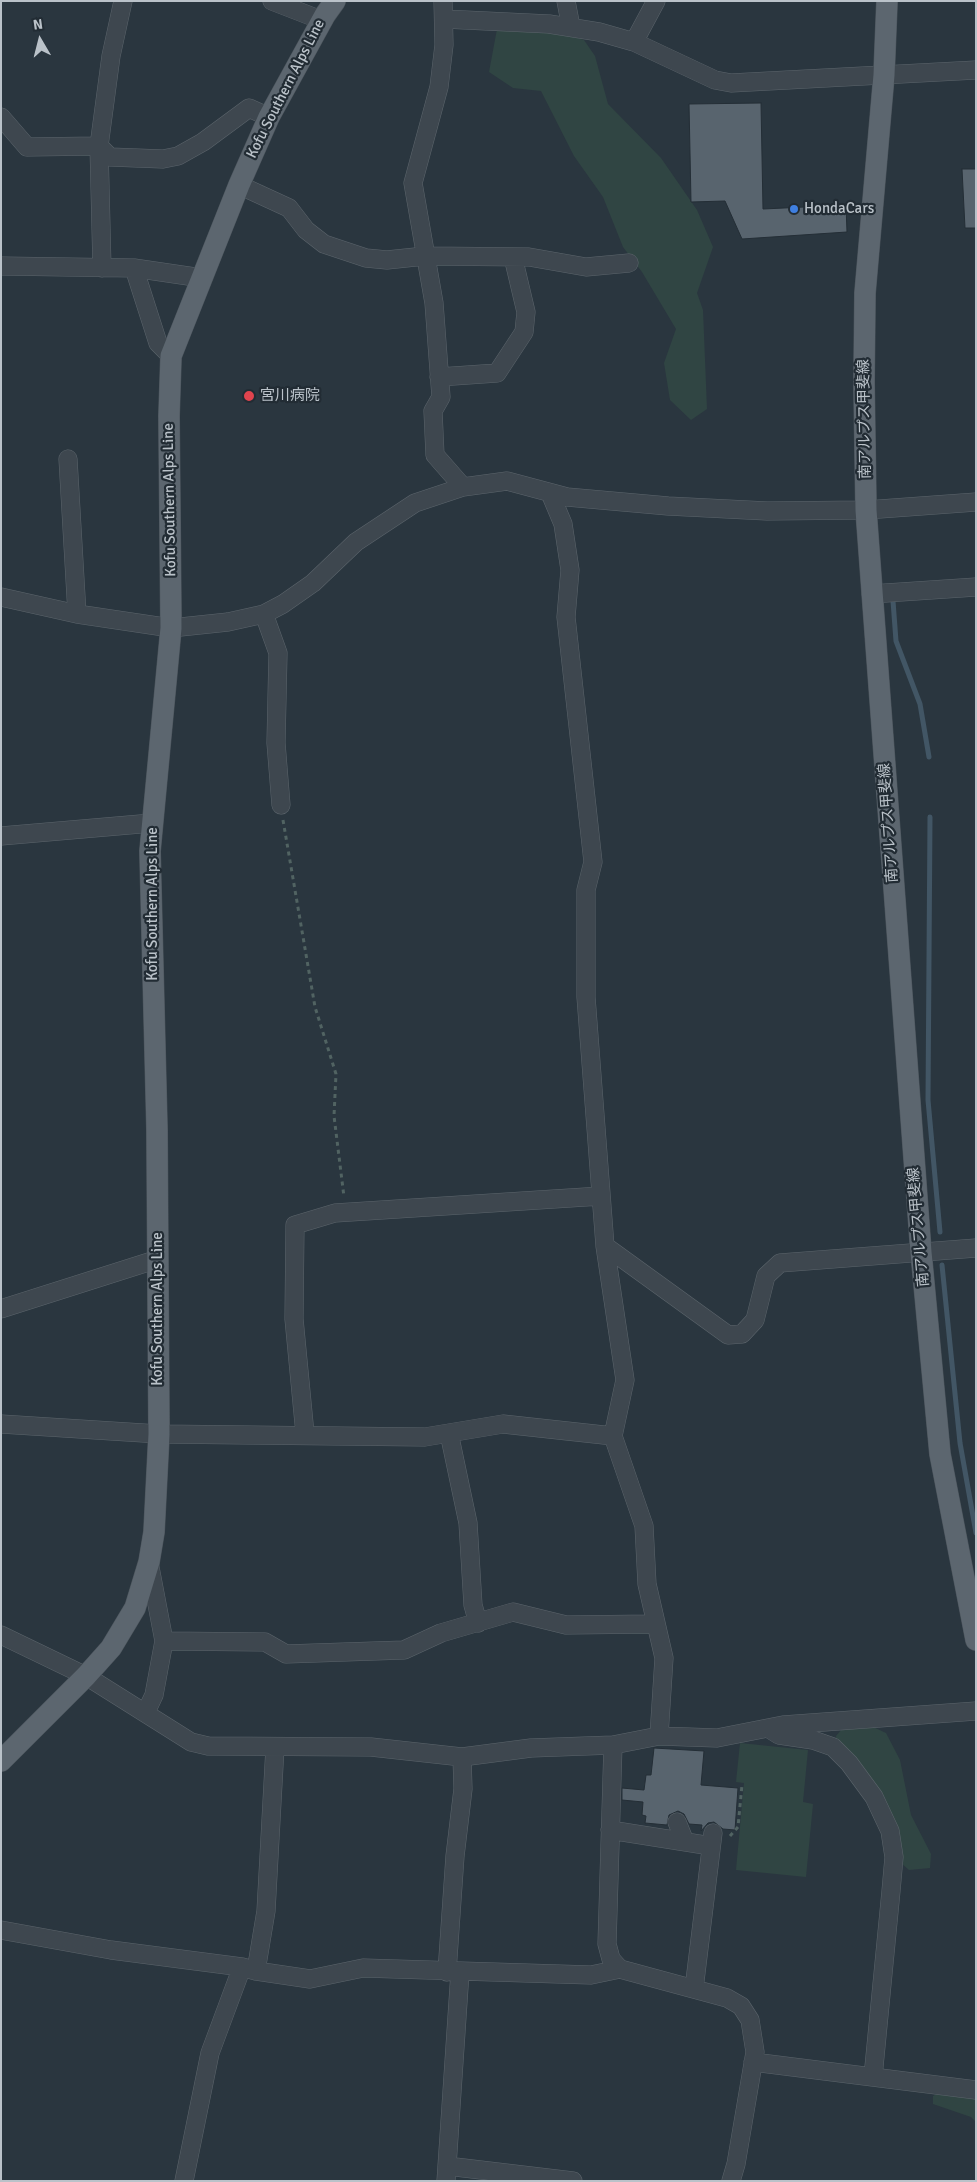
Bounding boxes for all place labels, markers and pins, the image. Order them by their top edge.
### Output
place label: HondaCars [804,200,874,218]
marker: HondaCars [788,203,800,215]
place label: 宮川病院 [260,387,320,405]
marker: 宮川病院 [242,389,256,403]

